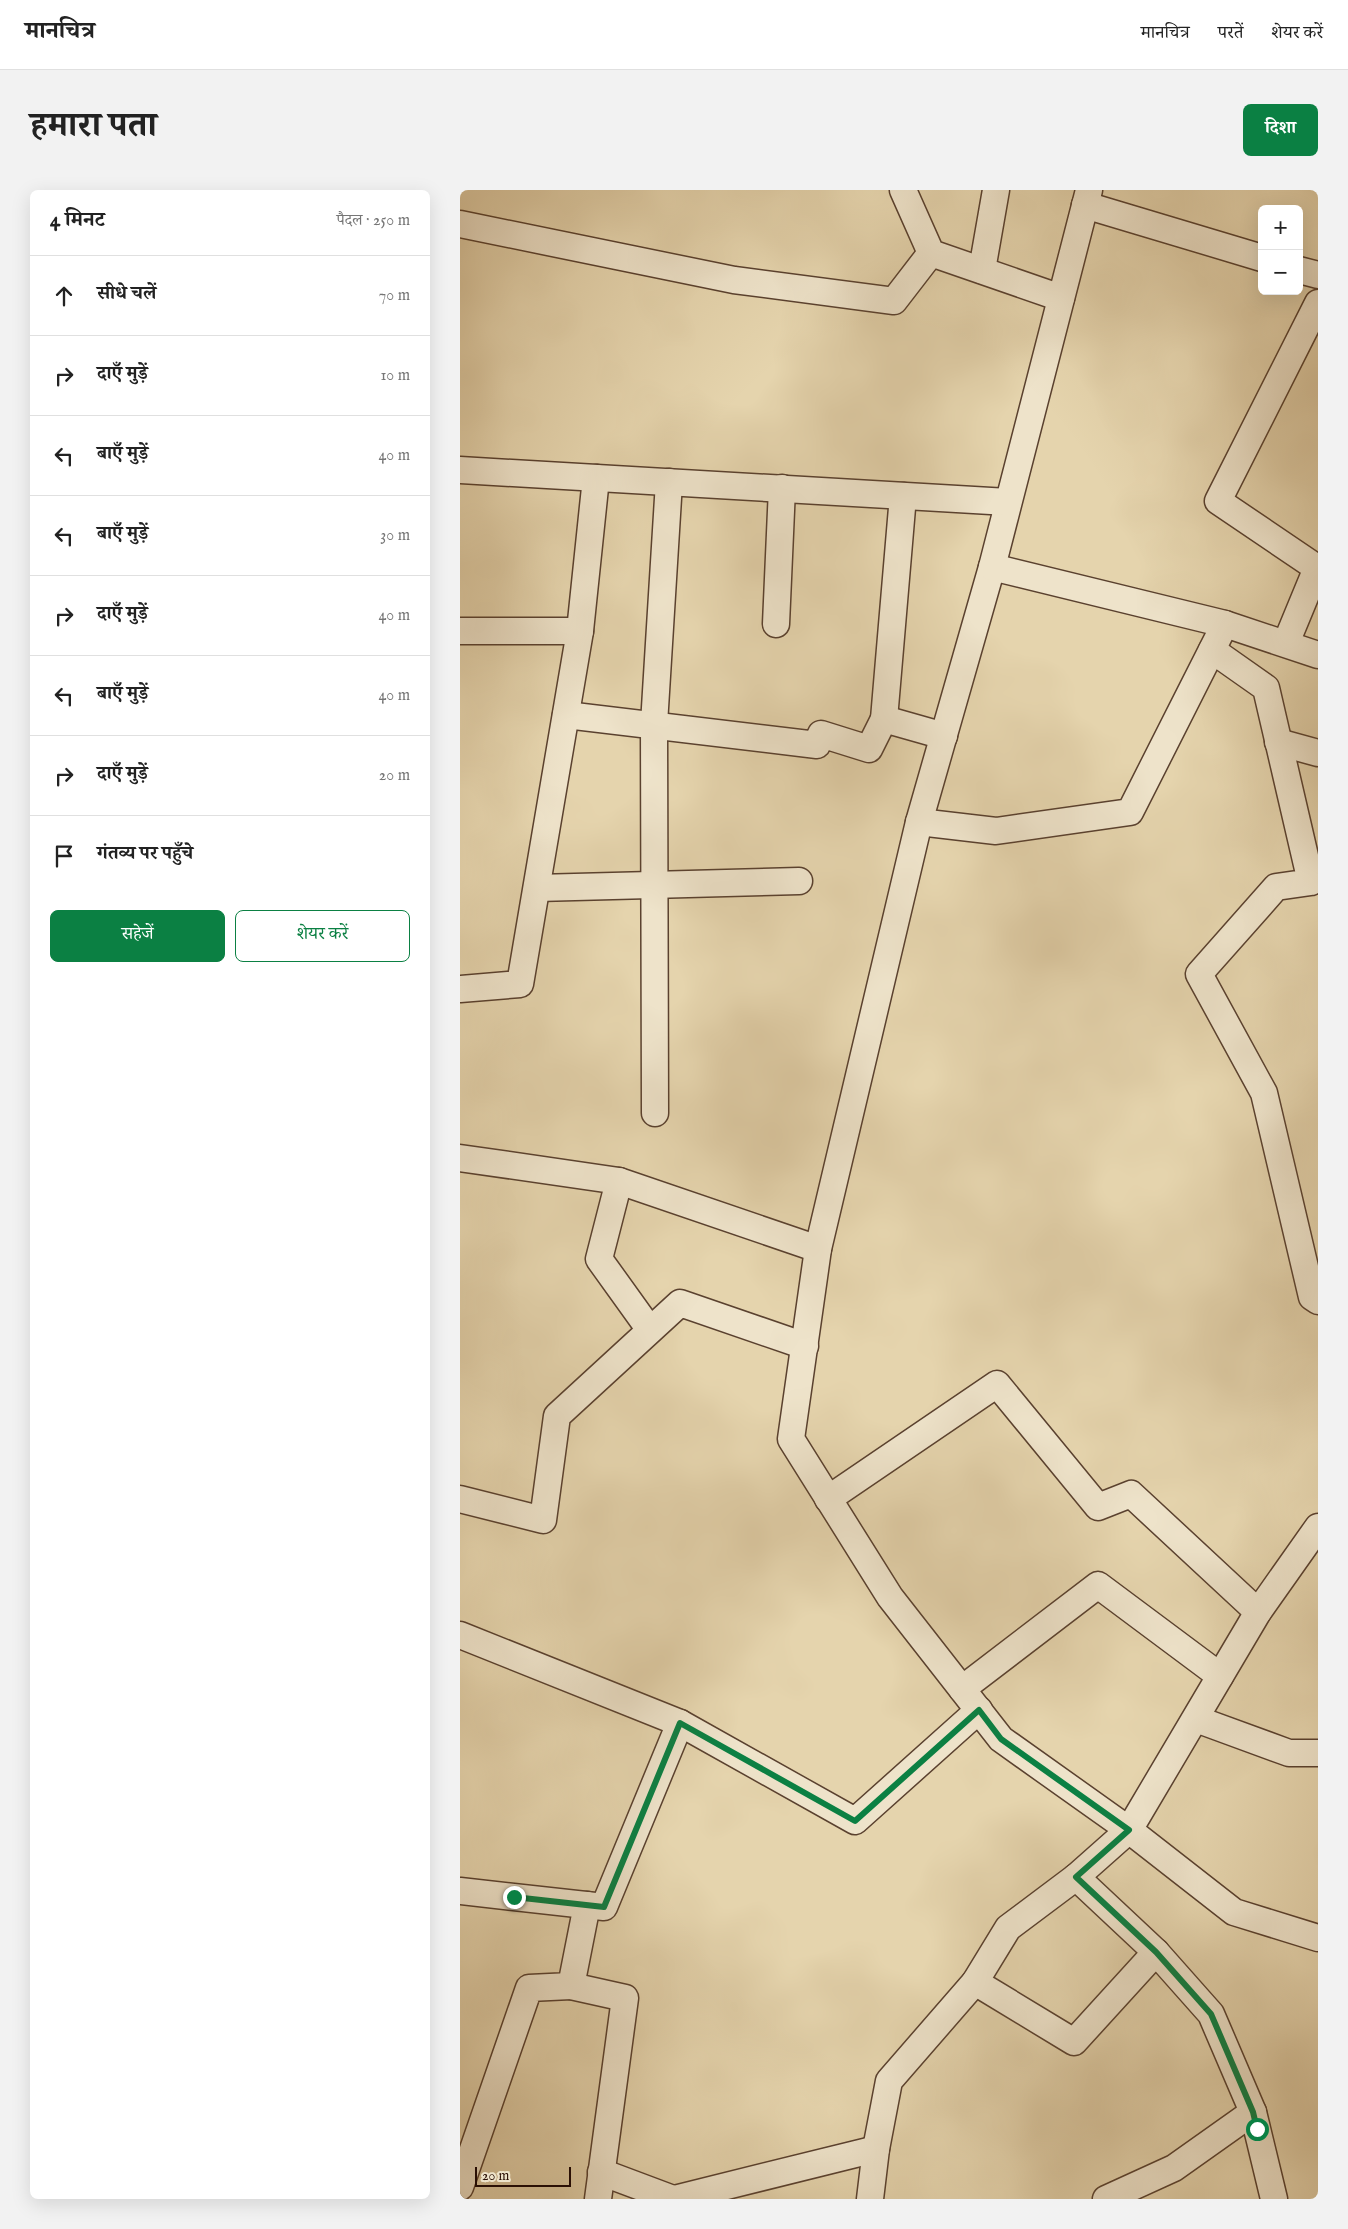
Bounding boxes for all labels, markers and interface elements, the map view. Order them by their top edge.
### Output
text: मानचित्र [25,16,95,47]
text: मानचित्र [1141,22,1190,45]
text: परतें [1218,22,1243,45]
text: शेयर करें [1271,22,1323,45]
text: हमारा पता [30,104,157,149]
button: दिशा [1243,104,1318,156]
map controls [1258,205,1303,295]
button: + [1258,205,1303,250]
text: 4 मिनट [50,207,105,234]
text: पैदल · 250 m [336,211,410,231]
button: − [1258,250,1303,295]
icon: ahead [50,282,78,310]
text: सीधे चलें [97,282,156,306]
text: 70 m [379,286,410,306]
icon: right [50,362,78,390]
text: दाएँ मुड़ें [97,362,148,386]
text: 10 m [380,366,410,386]
icon: left [50,442,78,470]
text: बाएँ मुड़ें [97,442,148,466]
text: 40 m [378,446,410,466]
icon: left [50,522,78,550]
text: बाएँ मुड़ें [97,522,148,546]
text: 30 m [380,526,410,546]
icon: right [50,602,78,630]
text: दाएँ मुड़ें [97,602,148,626]
text: 40 m [378,606,410,626]
icon: left [50,682,78,710]
text: बाएँ मुड़ें [97,682,148,706]
text: 40 m [378,686,410,706]
icon: right [50,762,78,790]
text: दाएँ मुड़ें [97,762,148,786]
text: 20 m [379,766,410,786]
icon: arrive [50,842,78,870]
text: गंतव्य पर पहुँचे [97,842,193,866]
button: सहेजें [50,910,225,962]
button: शेयर करें [235,910,410,962]
route end [503,1886,526,1909]
route start [1246,2118,1269,2141]
scale bar [475,2164,571,2187]
text: 20 m [482,2167,509,2185]

